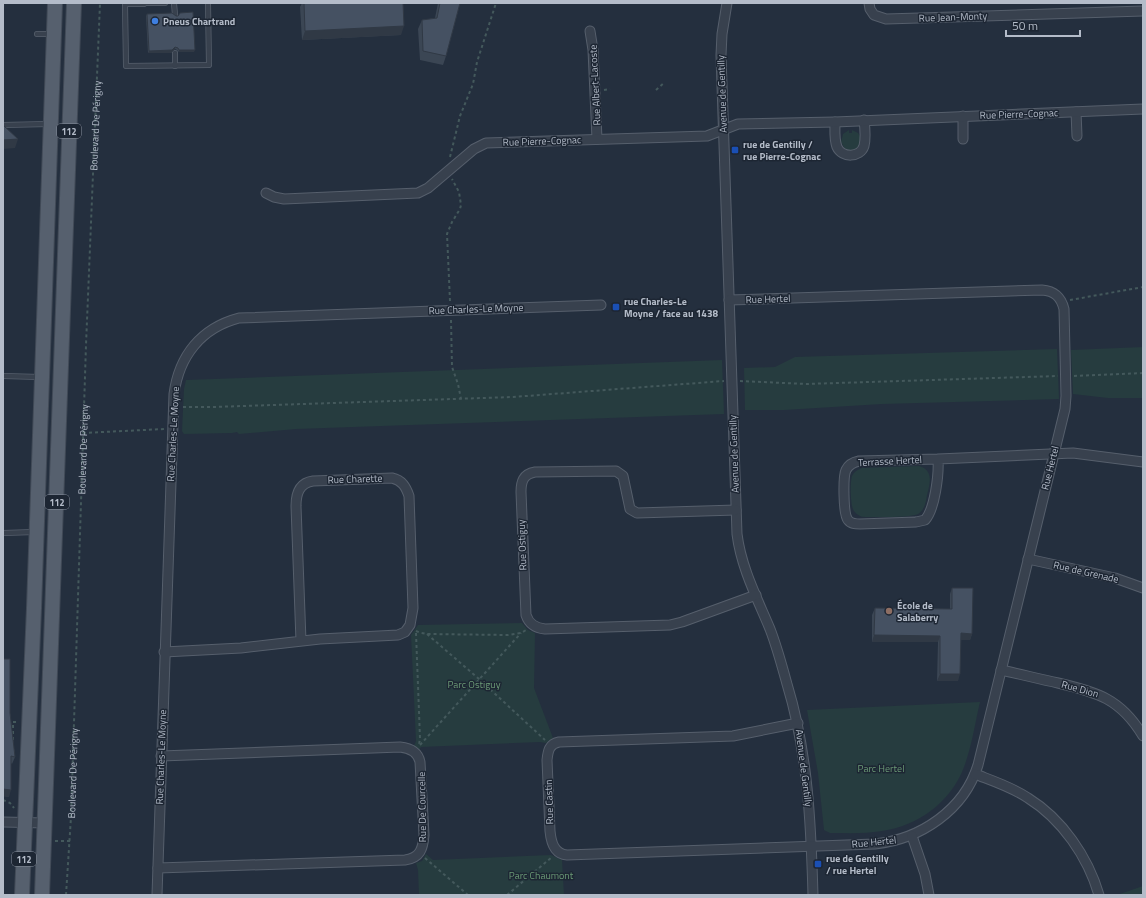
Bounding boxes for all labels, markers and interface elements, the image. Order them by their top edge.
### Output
street label: Rue Jean-Monty [918,8,988,26]
scale bar [1006,12,1080,38]
place label: Pneus Chartrand [163,14,235,29]
marker: Pneus Chartrand [150,16,160,26]
text: 50 m [1012,16,1038,35]
street label: Rue Albert-Lacoste [585,44,605,126]
street label: Avenue de Gentilly [713,55,731,133]
street label: Boulevard De Périgny [86,80,104,171]
street label: Rue Pierre-Cognac [979,105,1059,123]
road number: 112 [57,124,81,138]
street label: Rue Pierre-Cognac [502,132,582,150]
place label: rue de Gentilly / rue Pierre-Cognac [743,137,821,164]
marker: rue de Gentilly / rue Pierre-Cognac [730,145,740,155]
street label: Rue Hertel [745,291,791,307]
place label: rue Charles-Le Moyne / face au 1438 [624,294,718,321]
street label: Rue Charles-Le Moyne [428,300,524,318]
marker: rue Charles-Le Moyne / face au 1438 [611,302,621,312]
street label: Rue Charles-Le Moyne [163,386,183,482]
street label: Boulevard De Périgny [74,404,92,495]
street label: Avenue de Gentilly [725,415,743,493]
street label: Rue Hertel [1037,444,1063,492]
street label: Terrasse Hertel [858,452,922,470]
street label: Rue Charette [327,471,383,487]
road number: 112 [45,495,69,509]
street label: Rue Ostiguy [514,519,530,571]
street label: Rue de Grenade [1052,557,1120,587]
place label: École de Salaberry [897,598,938,625]
marker: École de Salaberry [884,606,894,616]
park label: Parc Ostiguy [447,677,501,692]
street label: Rue Dion [1060,677,1100,701]
street label: Rue Charles-Le Moyne [152,709,170,805]
street label: Boulevard De Périgny [63,728,81,819]
street label: Avenue de Gentilly [792,729,816,808]
park label: Parc Hertel [858,761,904,776]
street label: Rue De Courcelle [414,772,430,842]
street label: Rue Castin [541,779,557,825]
street label: Rue Hertel [851,832,897,852]
place label: rue de Gentilly / rue Hertel [826,851,889,878]
road number: 112 [12,852,36,866]
marker: rue de Gentilly / rue Hertel [813,859,823,869]
park label: Parc Chaumont [509,868,574,883]

